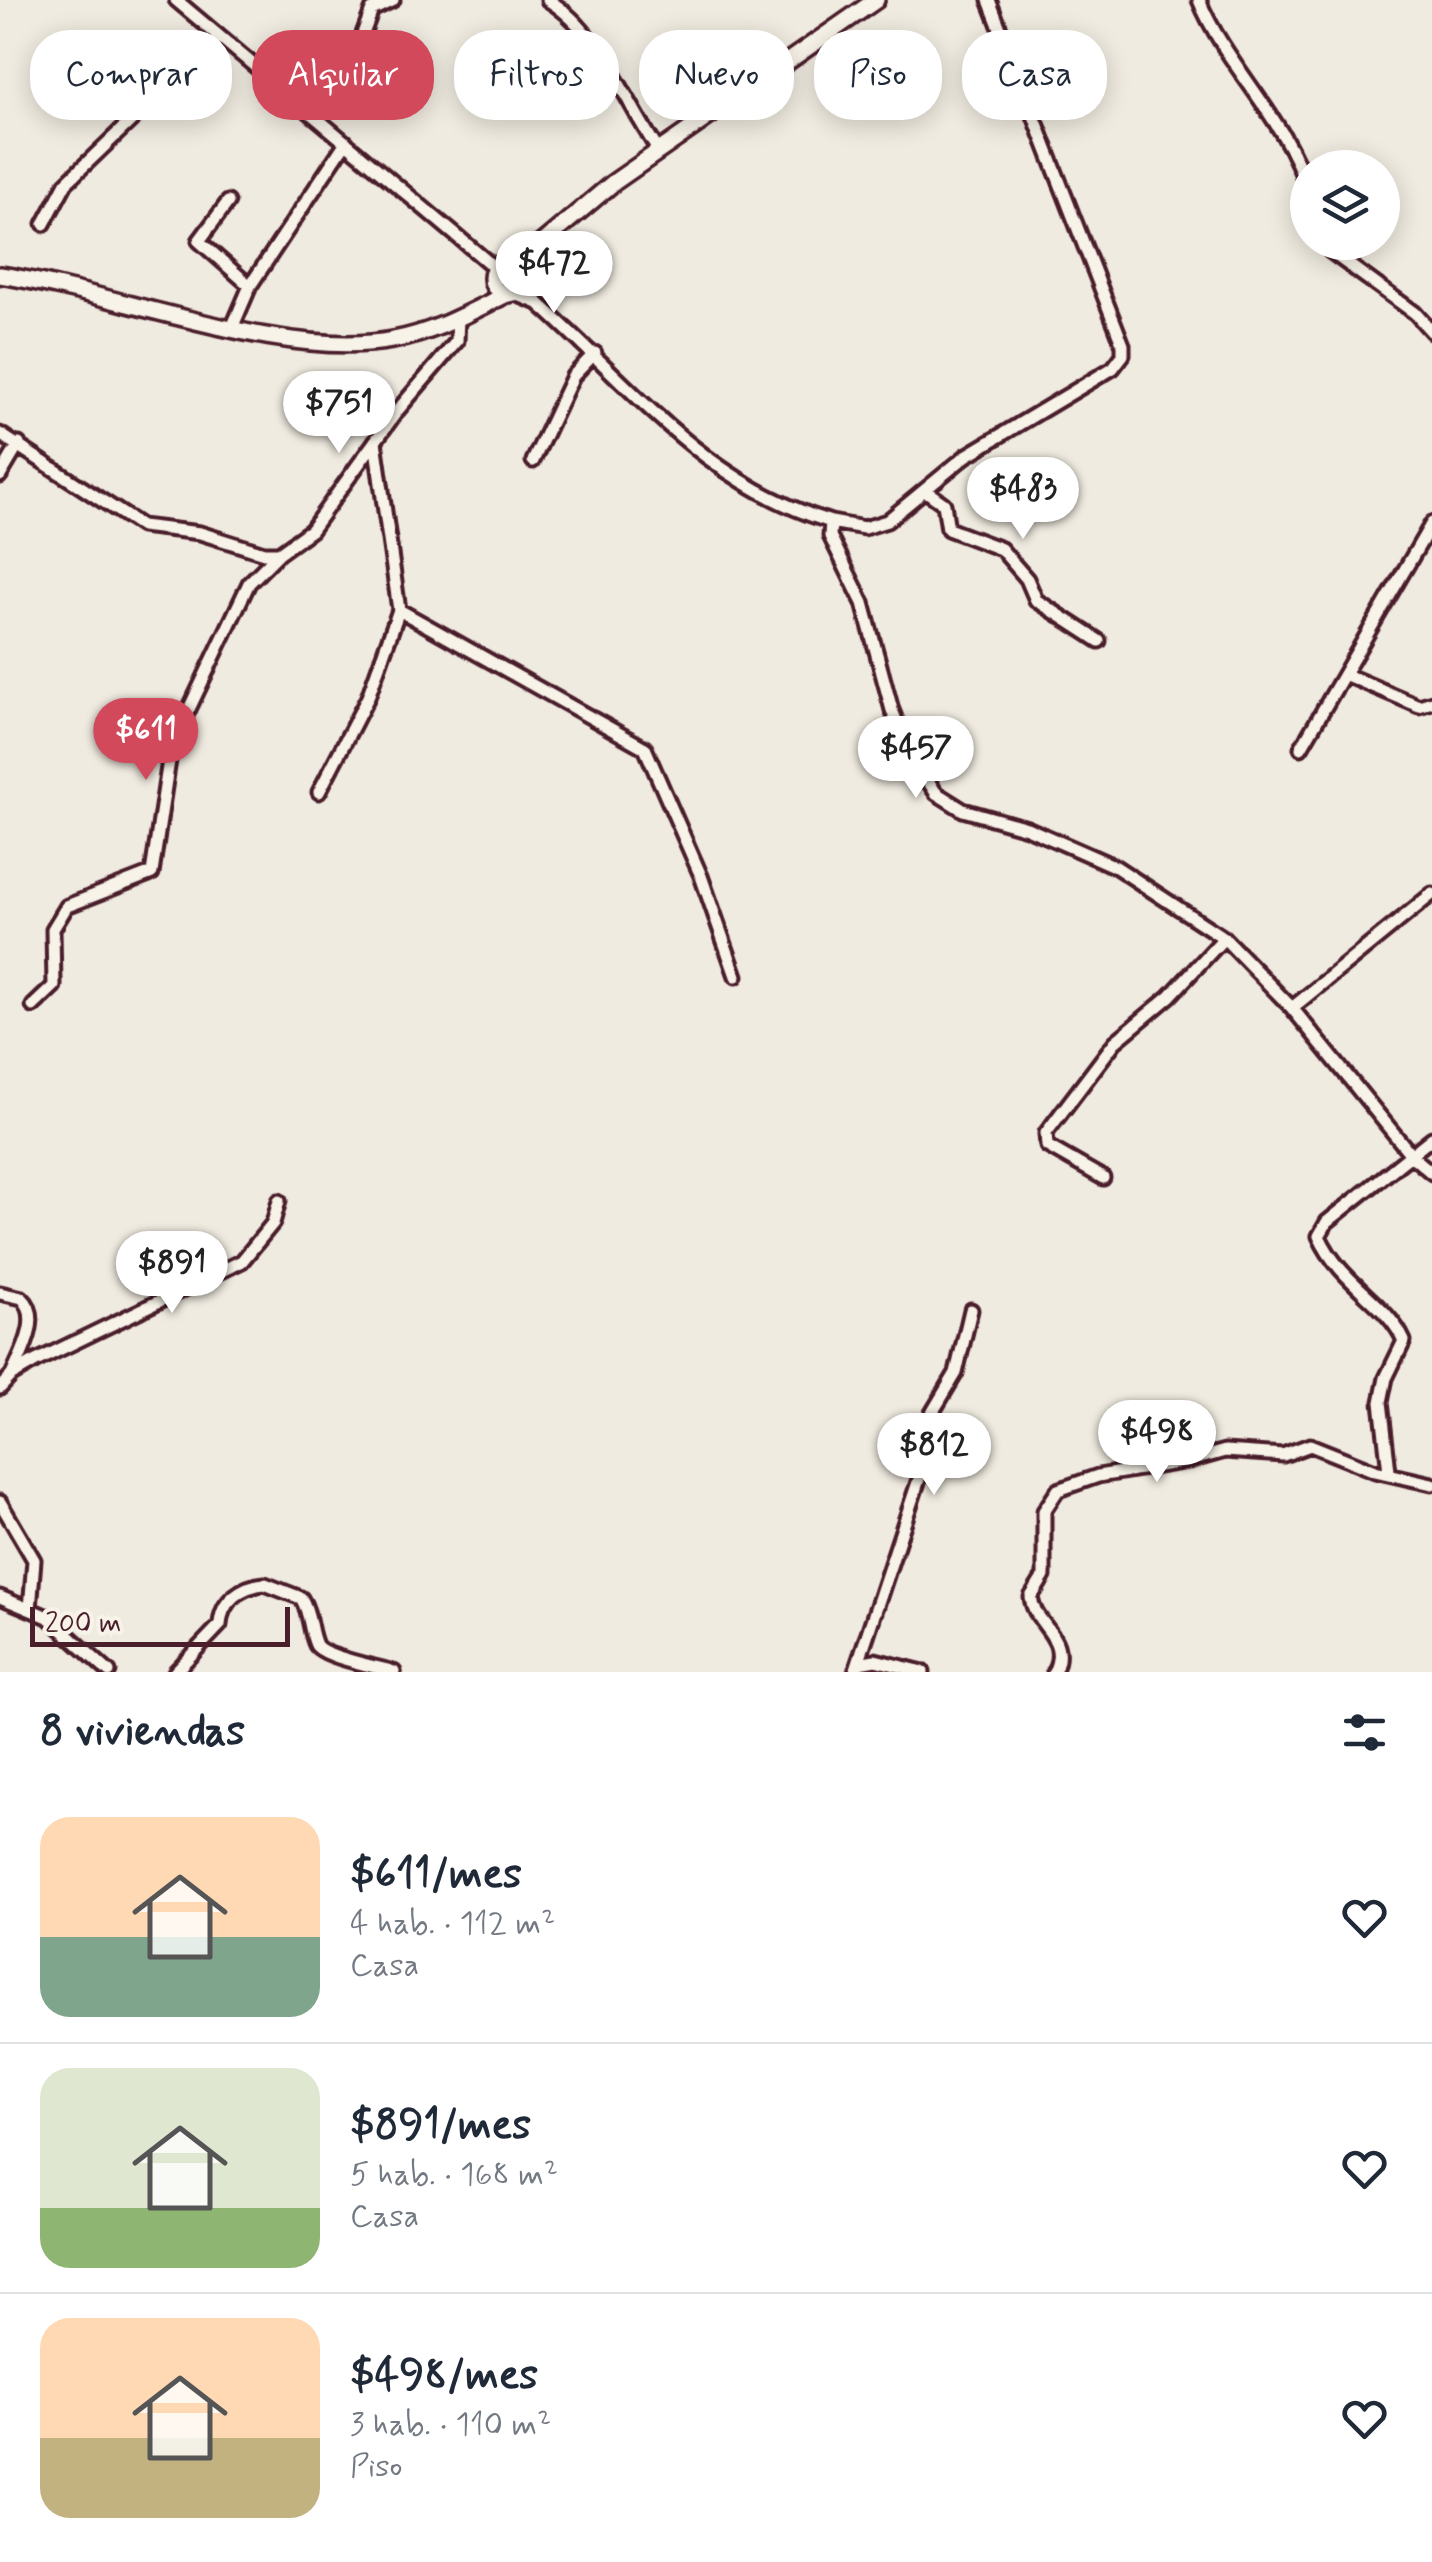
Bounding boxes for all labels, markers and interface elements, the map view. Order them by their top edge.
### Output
chip: Comprar [30,30,232,120]
chip: Alquilar [252,30,434,120]
chip: Filtros [454,30,619,120]
chip: Nuevo [639,30,794,120]
chip: Piso [814,30,942,120]
chip: Casa [962,30,1107,120]
map controls [1290,150,1400,260]
button: layers [1290,150,1400,260]
pin: $472 [495,231,613,316]
text: $472 [518,242,590,284]
pin: $751 [280,371,398,456]
text: $751 [305,382,373,424]
pin: $483 [964,457,1082,542]
text: $483 [989,468,1057,510]
pin: $611 [87,698,205,783]
text: $611 [115,709,177,751]
pin: $457 [857,716,975,801]
text: $457 [880,727,952,769]
pin: $891 [113,1231,231,1316]
text: $891 [138,1242,206,1284]
pin: $498 [1098,1400,1216,1485]
text: $498 [1120,1411,1194,1453]
pin: $812 [875,1413,993,1498]
text: $812 [899,1424,969,1466]
scale bar [30,1602,290,1646]
text: 200 m [45,1606,121,1643]
text: 8 viviendas [40,1705,245,1760]
icon: filters [1337,1705,1392,1760]
text: $611/mes [350,1848,522,1903]
icon: home [120,1857,240,1977]
icon: heart [1337,1890,1392,1945]
text: 4 hab. · 112 m² [350,1903,555,1945]
text: Casa [350,1945,419,1987]
text: $891/mes [350,2099,531,2154]
icon: home [120,2108,240,2228]
icon: heart [1337,2141,1392,2196]
text: 5 hab. · 168 m² [350,2154,558,2196]
text: Casa [350,2196,419,2238]
text: $498/mes [350,2349,538,2404]
icon: home [120,2358,240,2478]
icon: heart [1337,2391,1392,2446]
text: 3 hab. · 110 m² [350,2404,551,2446]
text: Piso [350,2446,403,2488]

